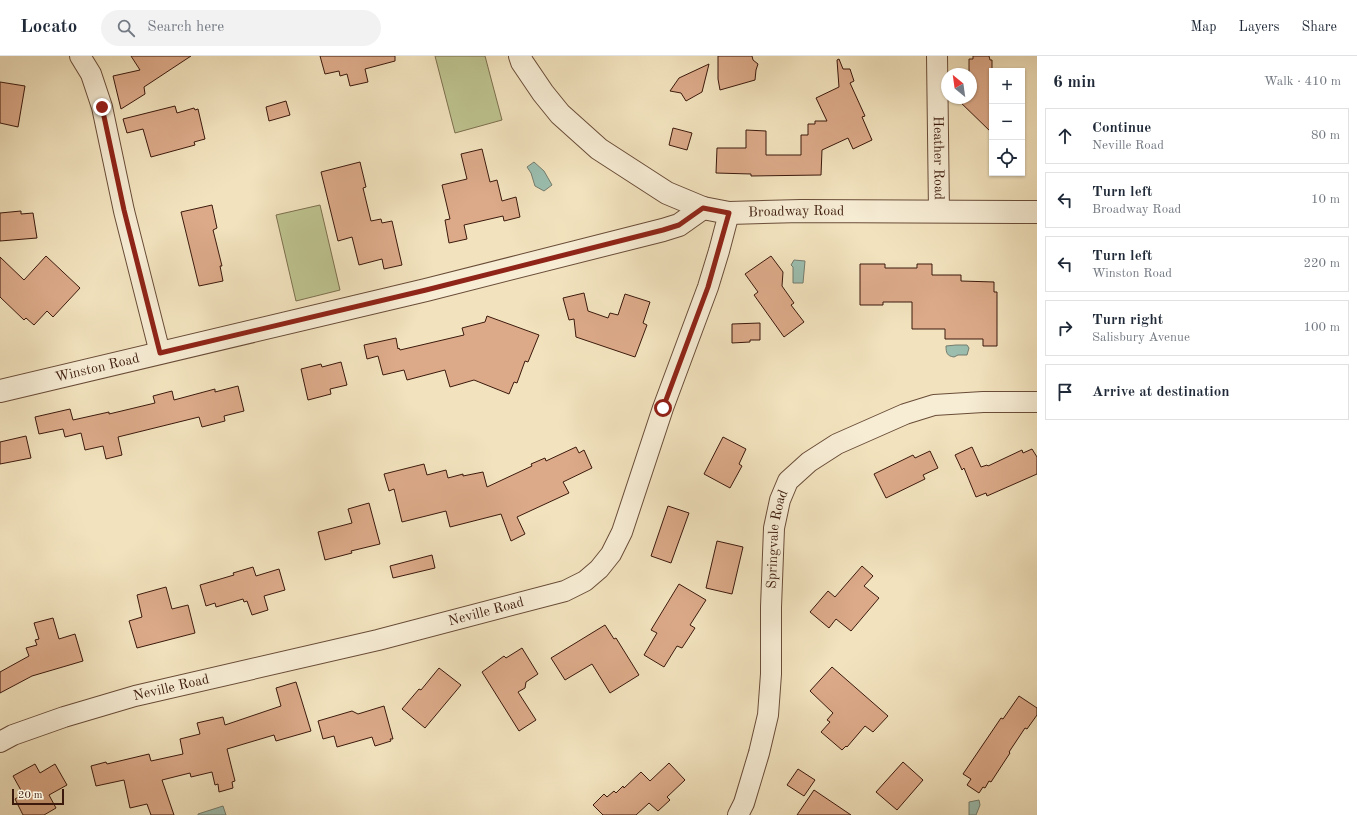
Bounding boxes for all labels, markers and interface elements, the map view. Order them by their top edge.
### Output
search box [101,10,381,46]
icon: search [115,17,137,39]
text: Locato [20,18,77,37]
text: Search here [147,20,224,35]
text: Map [1191,20,1217,34]
text: Layers [1239,20,1280,34]
text: Share [1302,20,1337,34]
north arrow [941,68,977,104]
map controls [989,68,1025,176]
button: + [989,68,1025,104]
text: 6 min [1053,74,1096,91]
text: Walk · 410 m [1264,75,1341,88]
route end [93,98,111,116]
button: − [989,104,1025,140]
street label: Heather Road [931,116,946,200]
text: Continue [1092,121,1151,136]
icon: ahead [1054,125,1076,147]
text: 80 m [1311,129,1340,142]
text: Neville Road [1092,139,1164,152]
button: locate [989,140,1025,176]
text: Turn left [1092,185,1152,200]
icon: left [1054,189,1076,211]
text: 10 m [1311,193,1340,206]
text: Broadway Road [1092,203,1181,216]
street label: Broadway Road [748,204,844,219]
text: Turn left [1092,249,1152,264]
icon: left [1054,253,1076,275]
text: 220 m [1303,257,1340,270]
text: Winston Road [1092,267,1172,280]
text: Turn right [1092,313,1163,328]
icon: right [1054,317,1076,339]
text: 100 m [1303,321,1340,334]
text: Salisbury Avenue [1092,331,1190,344]
street label: Winston Road [54,351,141,385]
icon: arrive [1054,381,1076,403]
text: Arrive at destination [1092,385,1230,400]
route start [654,399,672,417]
street label: Springvale Road [765,488,791,589]
street label: Neville Road [447,595,525,628]
street label: Neville Road [132,672,211,703]
scale bar [12,787,64,806]
text: 20 m [18,790,43,801]

